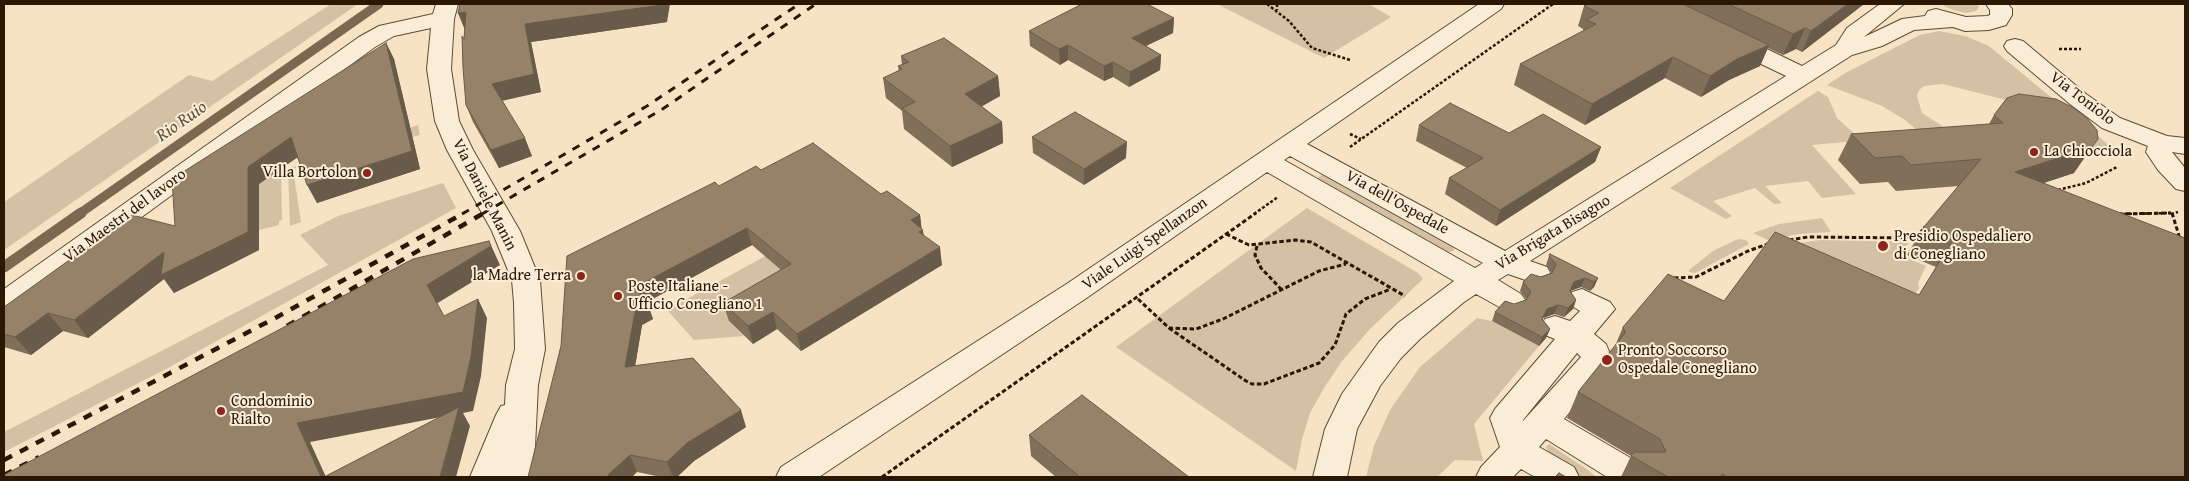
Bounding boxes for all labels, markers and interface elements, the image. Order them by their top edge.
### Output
street label: Via Toniolo [2046,68,2118,130]
water label: Rio Ruio [153,97,211,147]
street label: Via Daniele Manin [448,136,520,254]
place label: La Chiocciola [2044,142,2132,162]
marker: La Chiocciola [2028,146,2040,158]
place label: Villa Bortolon [263,163,357,183]
street label: Via Maestri del lavoro [60,165,190,267]
marker: Villa Bortolon [361,167,373,179]
street label: Via dell'Ospedale [1342,167,1452,239]
street label: Via Brigata Bisagno [1492,191,1614,275]
street label: Viale Luigi Spellanzon [1079,194,1211,294]
place label: Presidio Ospedaliero di Conegliano [1894,227,2031,265]
marker: Presidio Ospedaliero di Conegliano [1876,239,1890,253]
place label: la Madre Terra [472,266,571,286]
marker: la Madre Terra [575,270,587,282]
place label: Poste Italiane - Ufficio Conegliano 1 [628,277,763,315]
marker: Poste Italiane - Ufficio Conegliano 1 [612,290,624,302]
place label: Pronto Soccorso Ospedale Conegliano [1618,341,1757,379]
marker: Pronto Soccorso Ospedale Conegliano [1600,353,1614,367]
place label: Condominio Rialto [231,392,313,430]
marker: Condominio Rialto [215,405,227,417]

